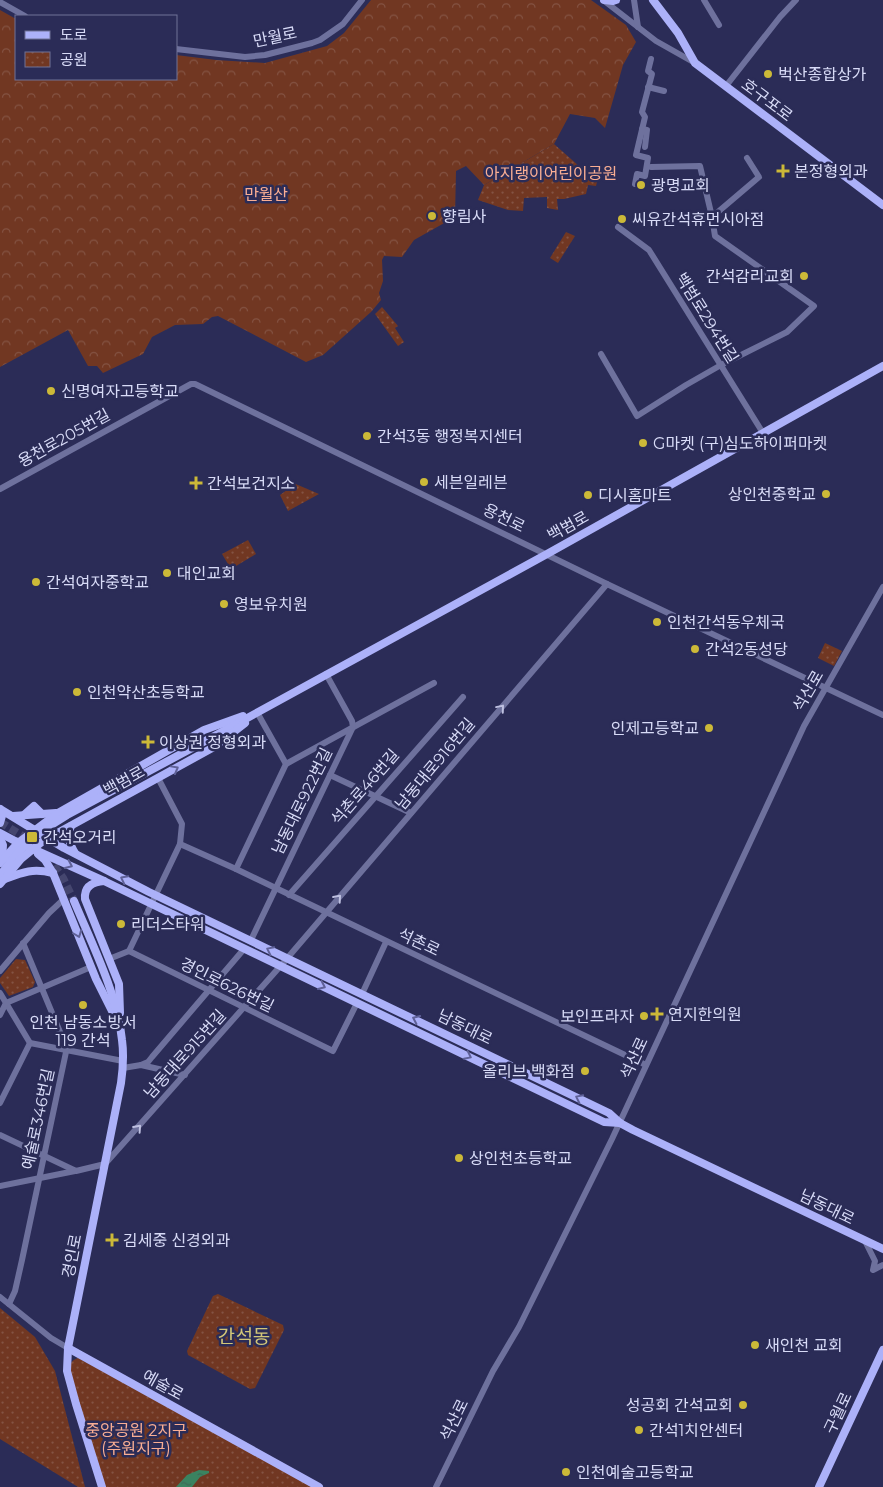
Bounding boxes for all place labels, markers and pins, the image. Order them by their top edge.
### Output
place label: 벅산종합상가 [778,65,867,84]
marker: 벅산종합상가 [762,68,774,80]
place label: 본정형외과 [794,162,868,181]
marker: 본정형외과 [776,164,790,178]
place label: 광명교회 [651,176,710,195]
marker: 광명교회 [635,179,647,191]
place label: 향림사 [442,207,486,226]
marker: 향림사 [426,210,438,222]
place label: 씨유간석휴먼시아점 [632,210,764,229]
marker: 씨유간석휴먼시아점 [616,213,628,225]
place label: 간석감리교회 [706,267,794,286]
marker: 간석감리교회 [798,270,810,282]
place label: 신명여자고등학교 [61,382,179,401]
marker: 신명여자고등학교 [45,385,57,397]
place label: 간석3동 행정복지센터 [377,427,523,446]
marker: 간석3동 행정복지센터 [361,430,373,442]
place label: G마켓 (구)심도하이퍼마켓 [653,434,827,453]
marker: G마켓 (구)심도하이퍼마켓 [637,437,649,449]
place label: 세븐일레븐 [434,473,508,492]
place label: 간석보건지소 [207,474,295,493]
marker: 간석보건지소 [189,476,203,490]
marker: 세븐일레븐 [418,476,430,488]
place label: 상인천중학교 [728,485,816,504]
place label: 디시홈마트 [598,486,672,505]
marker: 상인천중학교 [820,488,832,500]
marker: 디시홈마트 [582,489,594,501]
place label: 대인교회 [177,564,236,583]
marker: 대인교회 [161,567,173,579]
place label: 간석여자중학교 [46,573,149,592]
marker: 간석여자중학교 [30,576,42,588]
place label: 영보유치원 [234,595,308,614]
marker: 영보유치원 [218,598,230,610]
place label: 인천간석동우체국 [667,613,785,632]
marker: 인천간석동우체국 [651,616,663,628]
place label: 간석2동성당 [705,640,788,659]
marker: 간석2동성당 [689,643,701,655]
place label: 인천약산초등학교 [87,683,205,702]
marker: 인천약산초등학교 [71,686,83,698]
place label: 인제고등학교 [611,719,699,738]
marker: 인제고등학교 [703,722,715,734]
place label: 이상권 정형외과 [159,733,267,752]
marker: 이상권 정형외과 [141,735,155,749]
place label: 간석오거리 [43,828,117,847]
marker: 간석오거리 [25,830,39,844]
place label: 리더스타워 [131,915,205,934]
marker: 리더스타워 [115,918,127,930]
marker: 인천 남동소방서 119 간석 [77,999,89,1011]
place label: 연지한의원 [668,1005,742,1024]
place label: 보인프라자 [560,1007,634,1026]
marker: 연지한의원 [650,1007,664,1021]
marker: 보인프라자 [638,1010,650,1022]
place label: 인천 남동소방서 119 간석 [29,1013,137,1050]
place label: 올리브 백화점 [482,1062,575,1081]
marker: 올리브 백화점 [579,1065,591,1077]
place label: 상인천초등학교 [469,1149,572,1168]
marker: 상인천초등학교 [453,1152,465,1164]
place label: 김세중 신경외과 [123,1231,231,1250]
marker: 김세중 신경외과 [105,1233,119,1247]
place label: 새인천 교회 [765,1336,843,1355]
marker: 새인천 교회 [749,1339,761,1351]
place label: 성공회 간석교회 [626,1396,733,1415]
marker: 성공회 간석교회 [737,1399,749,1411]
place label: 간석1치안센터 [649,1421,743,1440]
marker: 간석1치안센터 [633,1424,645,1436]
place label: 인천예술고등학교 [576,1463,694,1482]
marker: 인천예술고등학교 [560,1466,572,1478]

